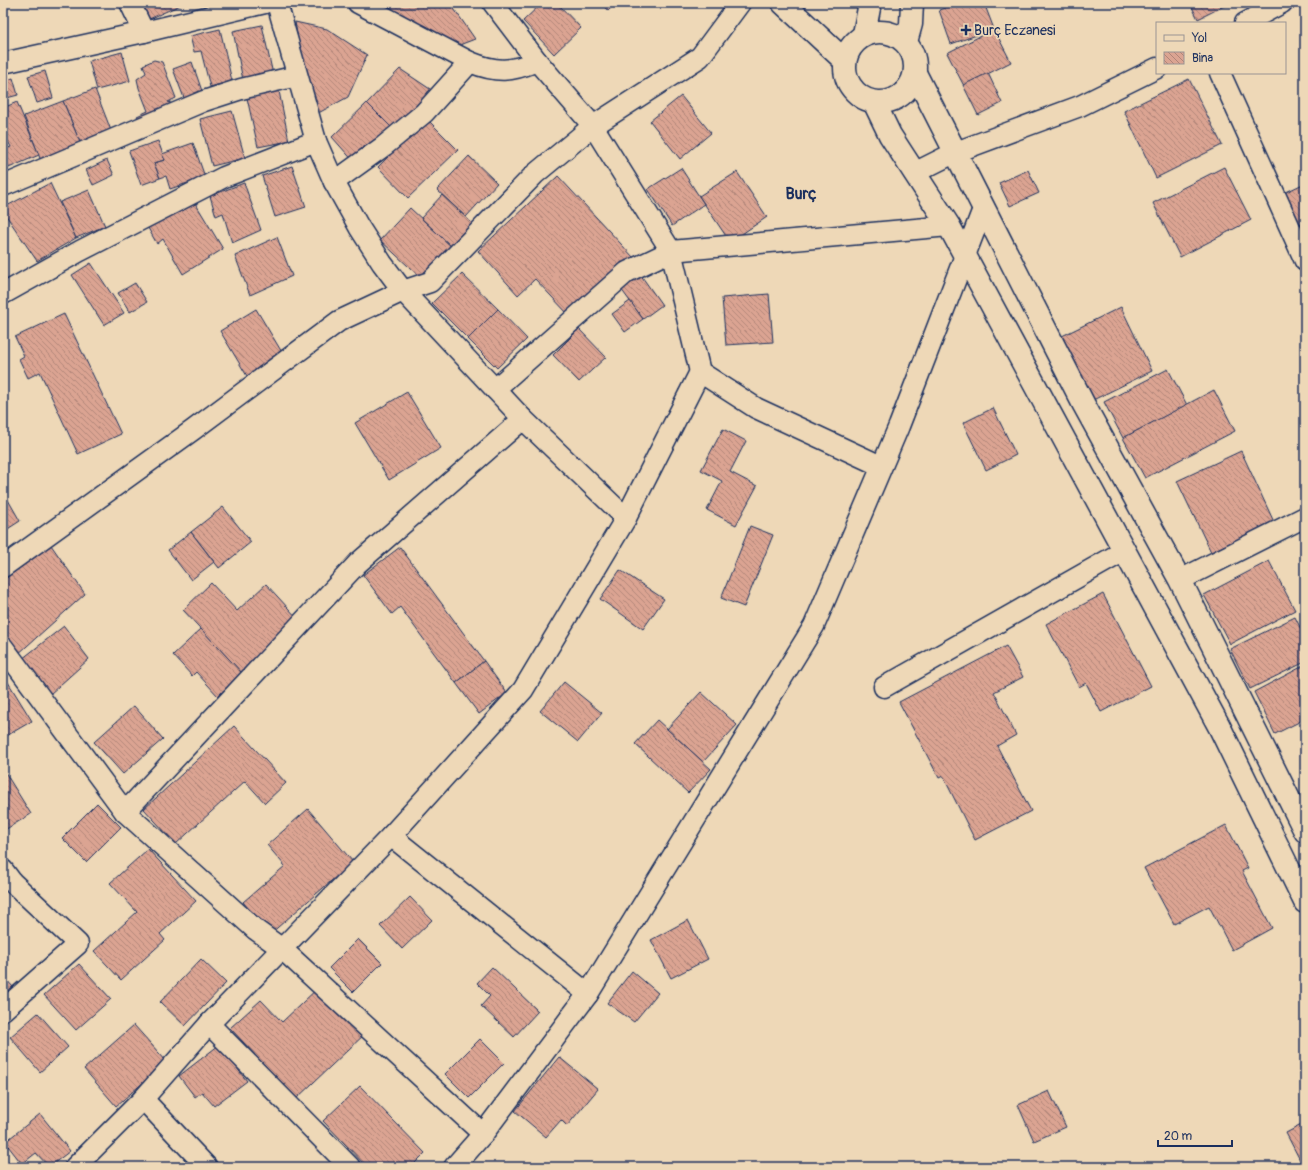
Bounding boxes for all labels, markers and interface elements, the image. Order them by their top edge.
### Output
place label: Burç Eczanesi [974,22,1056,39]
legend [1156,22,1286,74]
marker: Burç Eczanesi [961,25,971,35]
text: Yol [1191,31,1207,46]
text: Bina [1192,51,1214,66]
district label: Burç [785,184,817,204]
scale bar [1158,1122,1232,1148]
text: 20 m [1164,1129,1193,1144]

